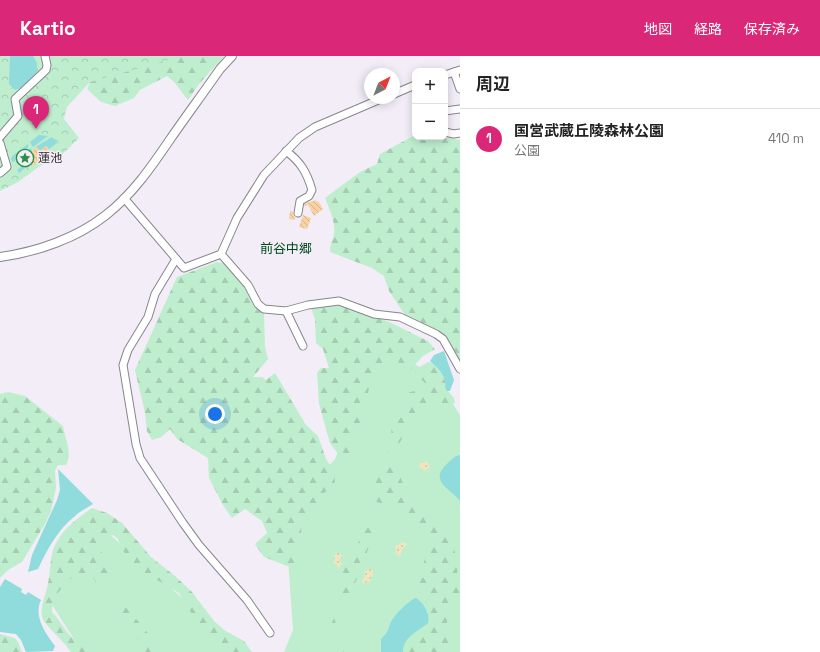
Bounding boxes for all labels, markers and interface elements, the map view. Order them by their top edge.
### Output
text: Kartio [20,16,76,41]
text: 地図 [644,20,672,38]
text: 経路 [694,20,722,38]
text: 保存済み [744,20,800,38]
north arrow [364,68,400,104]
map controls [412,68,448,140]
button: + [412,68,448,104]
text: 周辺 [476,73,510,95]
pin: 1 [23,96,49,129]
button: − [412,104,448,140]
text: 国営武蔵丘陵森林公園 [514,121,664,140]
text: 1 [486,130,492,147]
text: 410 m [768,130,804,147]
text: 公園 [514,142,540,159]
place icon: 蓮池 [15,148,35,168]
place label: 蓮池 [38,150,62,166]
district label: 前谷中郷 [260,240,312,257]
your location [205,404,225,424]

